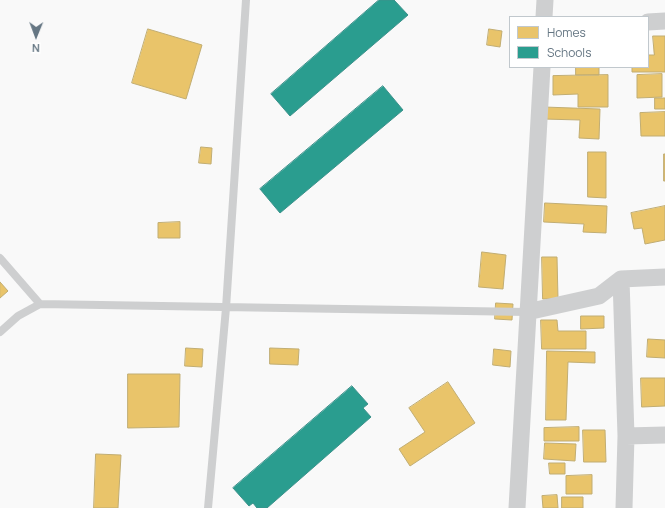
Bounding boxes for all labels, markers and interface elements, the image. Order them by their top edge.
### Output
north arrow [16,16,56,56]
legend [509,16,649,68]
text: Homes [547,24,586,41]
text: N [32,41,40,56]
text: Schools [547,44,591,61]

